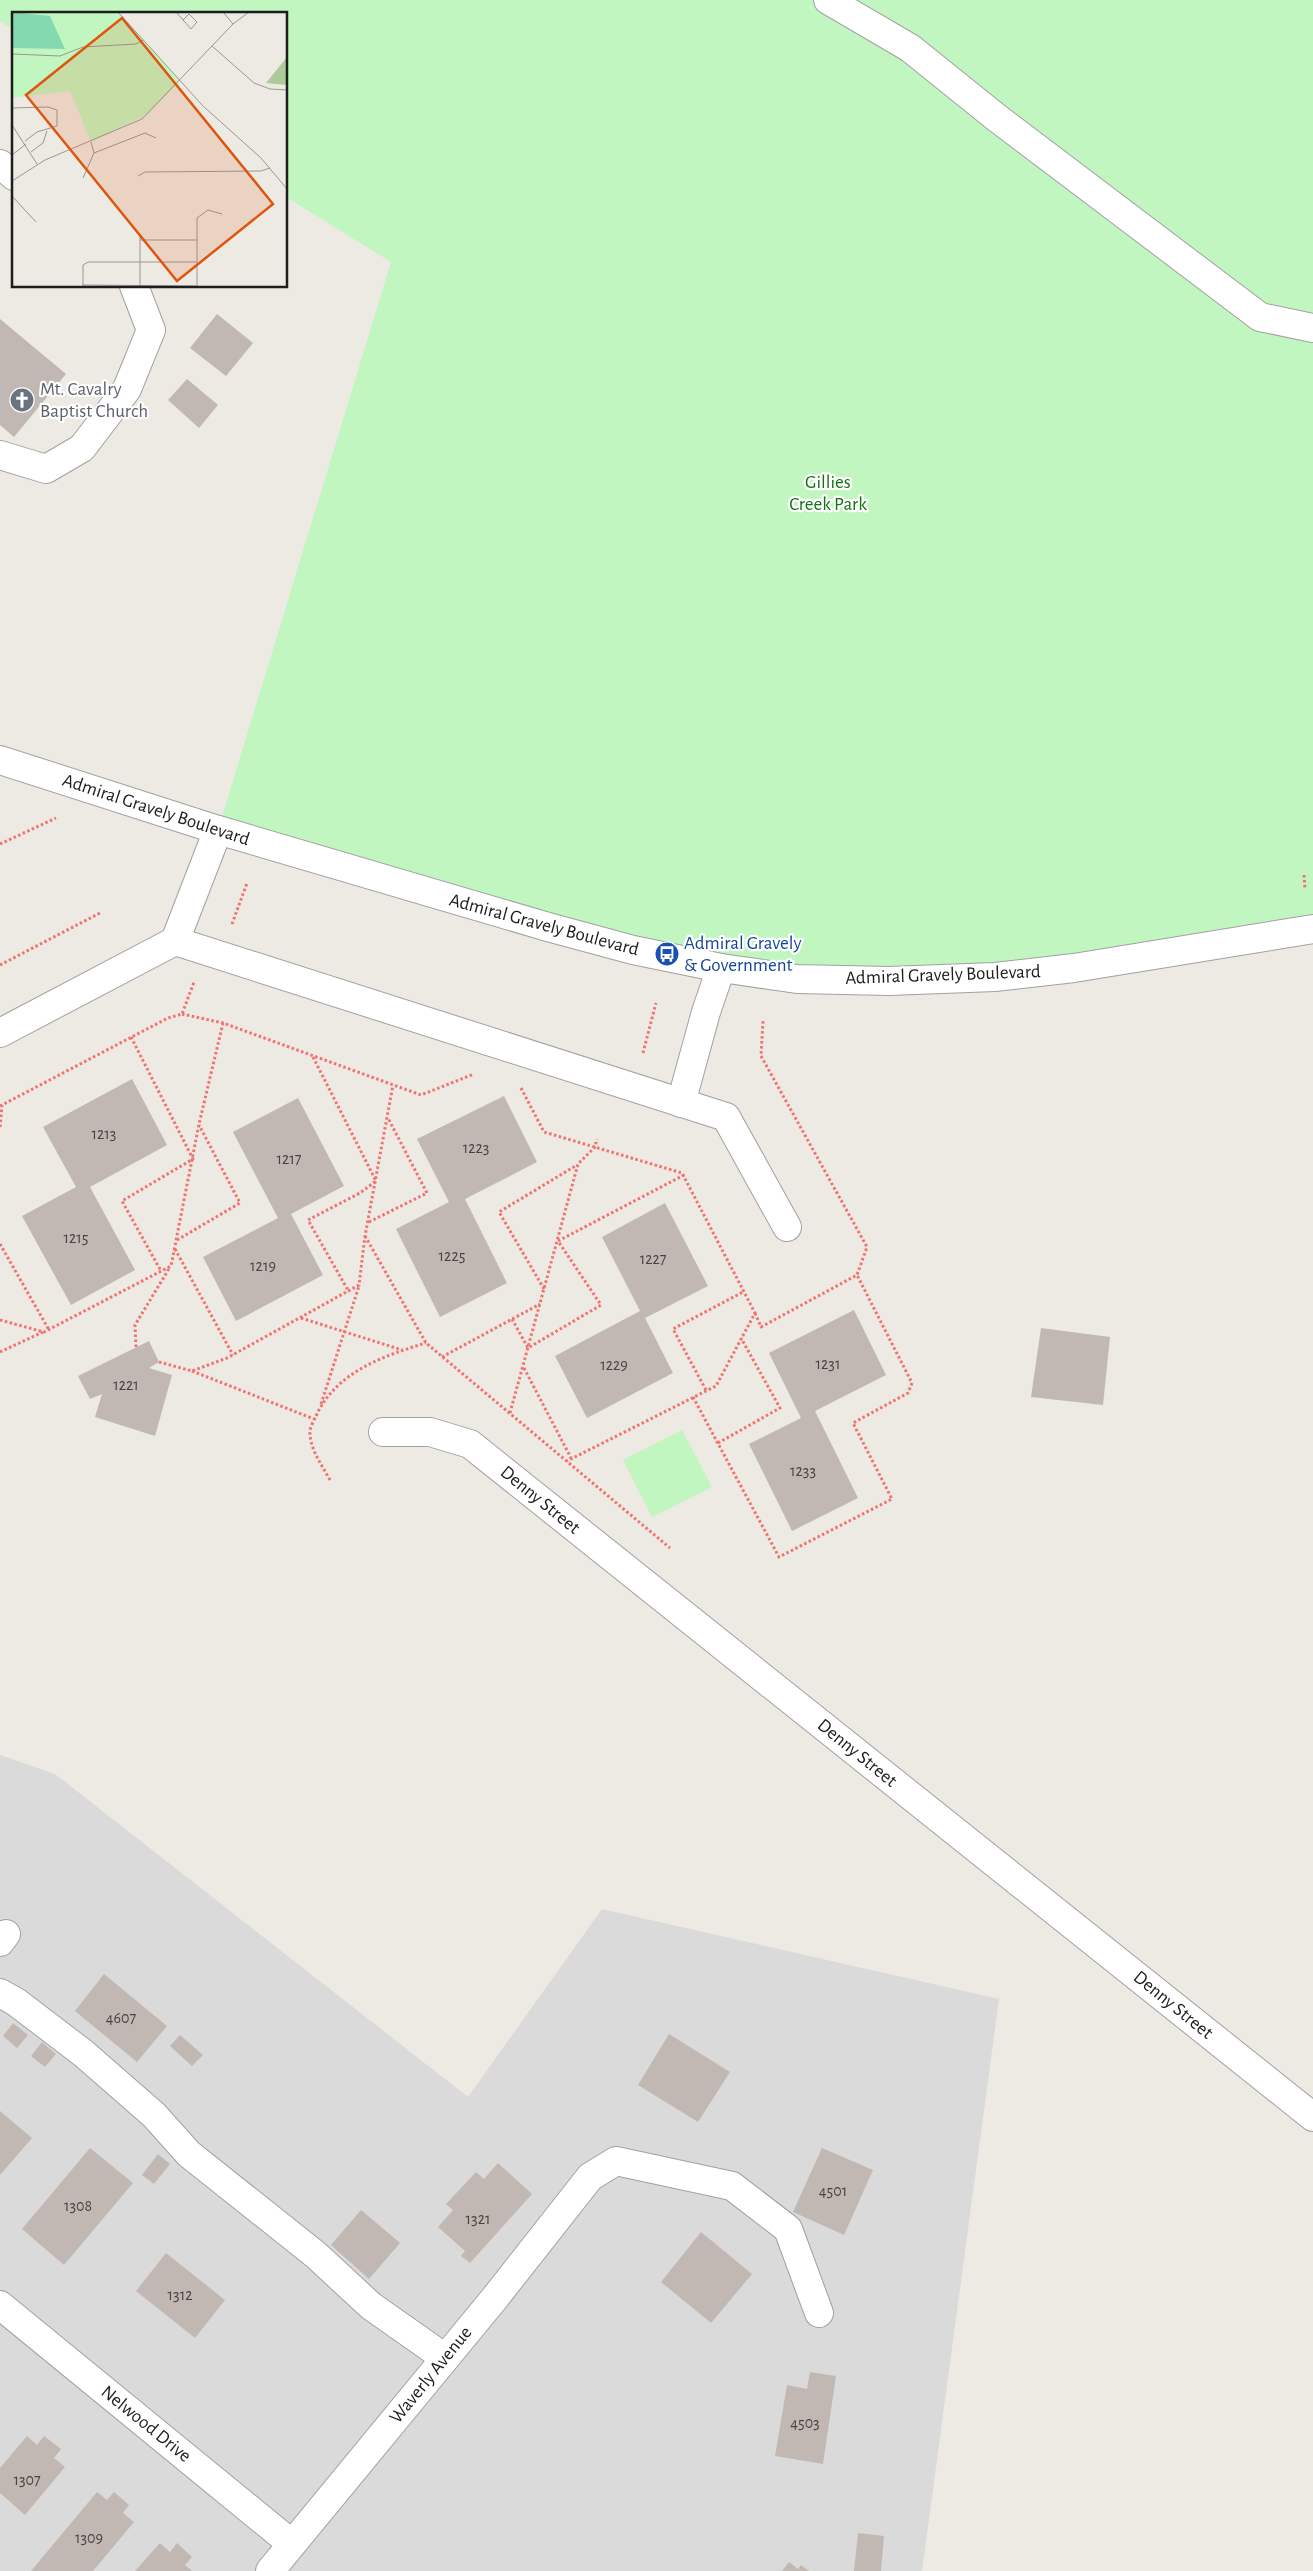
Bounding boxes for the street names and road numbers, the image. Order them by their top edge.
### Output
street label: Admiral Gravely Boulevard [60,771,252,849]
street label: Admiral Gravely Boulevard [447,891,641,960]
street label: Admiral Gravely Boulevard [845,962,1041,988]
street label: Denny Street [497,1462,583,1538]
street label: Denny Street [814,1715,900,1791]
street label: Denny Street [1130,1967,1216,2043]
street label: Waverly Avenue [386,2323,476,2427]
street label: Nelwood Drive [97,2382,195,2466]

